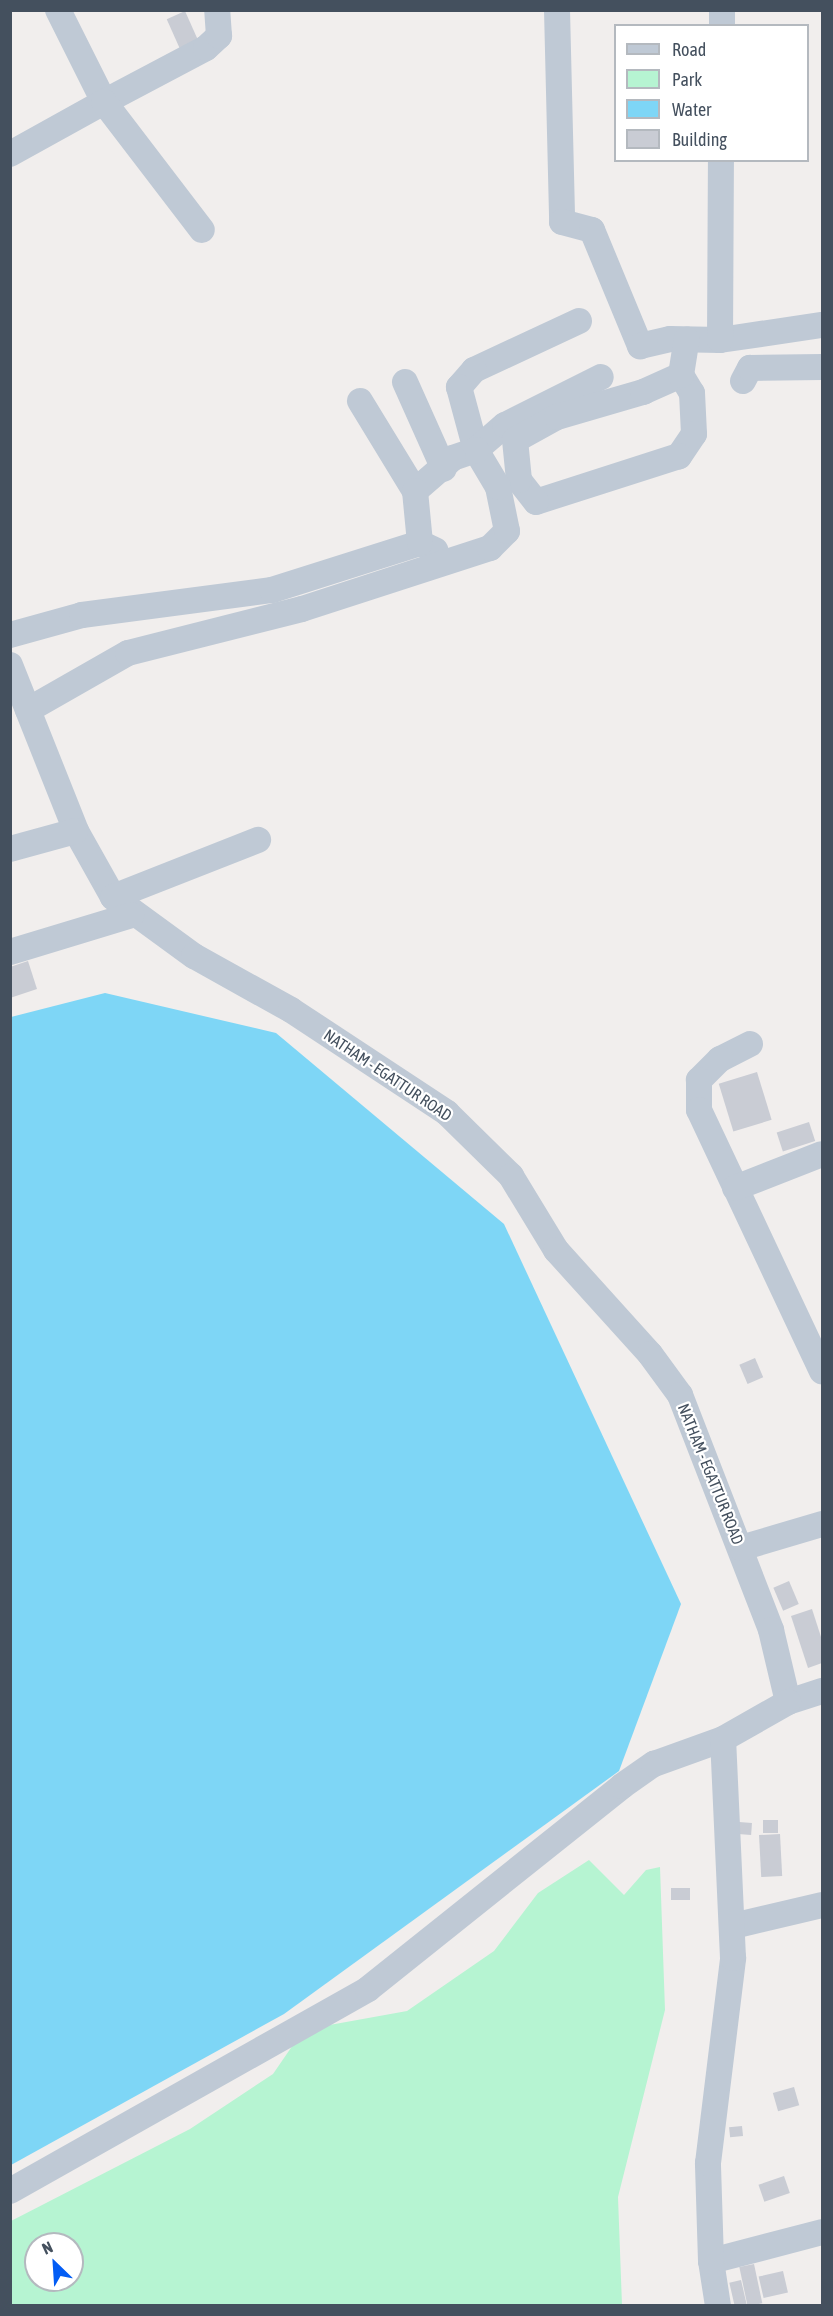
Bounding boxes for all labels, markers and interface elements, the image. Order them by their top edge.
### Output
legend [614,24,809,162]
text: Road [672,39,706,60]
text: Park [672,69,702,90]
text: Water [672,99,711,120]
text: Building [672,129,727,150]
street label: NATHAM - EGATTUR ROAD [320,1025,456,1125]
street label: NATHAM - EGATTUR ROAD [674,1401,748,1547]
north arrow [24,2232,84,2292]
text: N [39,2237,55,2258]

